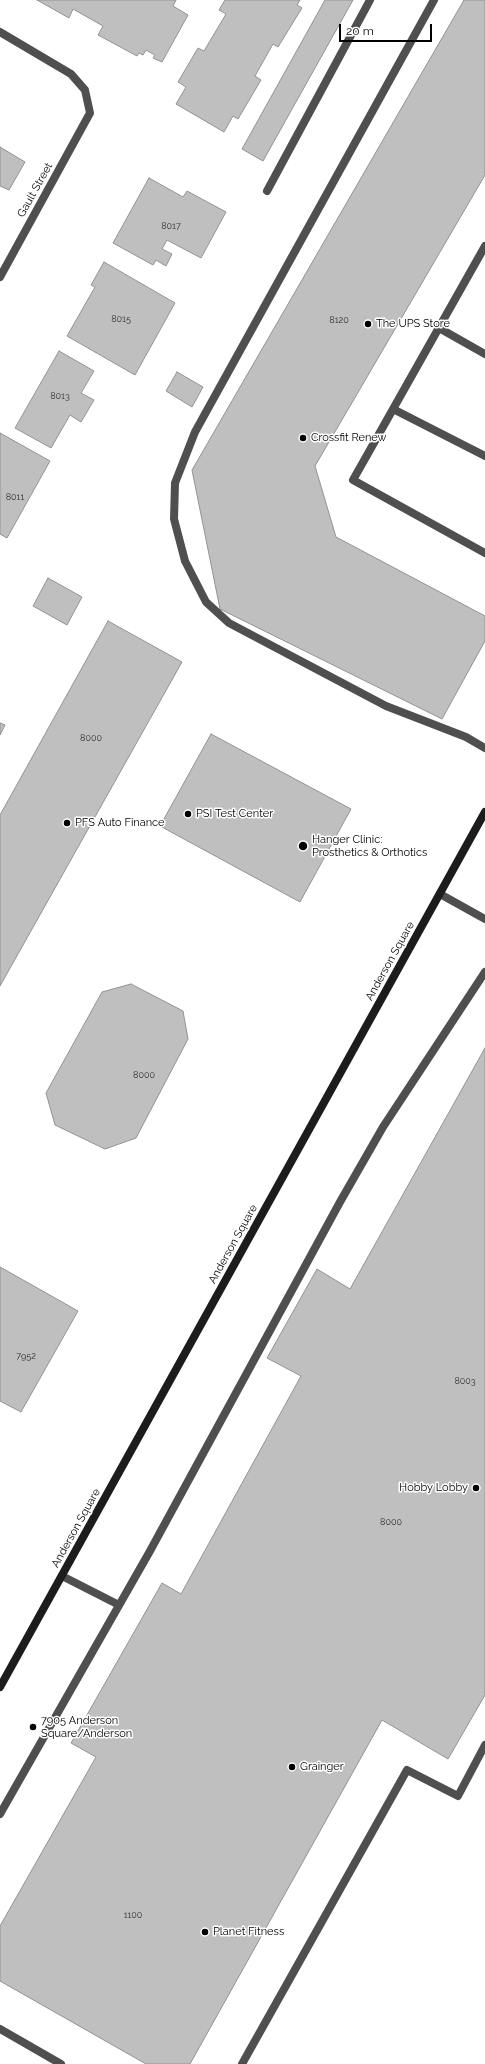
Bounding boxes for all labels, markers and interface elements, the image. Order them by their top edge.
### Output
scale bar [341,16,434,42]
text: 20 m [346,24,374,38]
street label: Gault Street [15,160,55,220]
house number: 8017 [161,221,181,231]
house number: 8015 [111,314,131,324]
house number: 8120 [329,315,349,325]
place label: The UPS Store [376,317,450,331]
marker: The UPS Store [363,319,373,329]
house number: 8013 [50,391,70,401]
place label: Crossfit Renew [311,431,387,445]
marker: Crossfit Renew [298,433,308,443]
house number: 8011 [6,492,24,502]
house number: 8000 [80,733,102,743]
place label: PSI Test Center [196,807,273,821]
marker: PSI Test Center [183,809,193,819]
place label: PFS Auto Finance [75,816,165,830]
marker: PFS Auto Finance [62,818,72,828]
place label: Hanger Clinic: Prosthetics & Orthotics [312,833,427,859]
marker: Hanger Clinic: Prosthetics & Orthotics [297,840,309,852]
street label: Anderson Square [363,919,417,1003]
house number: 8000 [133,1070,155,1080]
street label: Anderson Square [206,1202,260,1286]
house number: 7952 [16,1351,36,1361]
house number: 8003 [454,1376,476,1386]
place label: Hobby Lobby [399,1481,468,1495]
marker: Hobby Lobby [471,1483,481,1493]
street label: Anderson Square [49,1486,103,1570]
house number: 8000 [380,1517,402,1527]
place label: 7905 Anderson Square/Anderson [41,1714,132,1740]
marker: 7905 Anderson Square/Anderson [28,1722,38,1732]
place label: Grainger [300,1760,344,1774]
marker: Grainger [287,1762,297,1772]
house number: 1100 [124,1910,142,1920]
place label: Planet Fitness [213,1925,284,1939]
marker: Planet Fitness [200,1927,210,1937]

